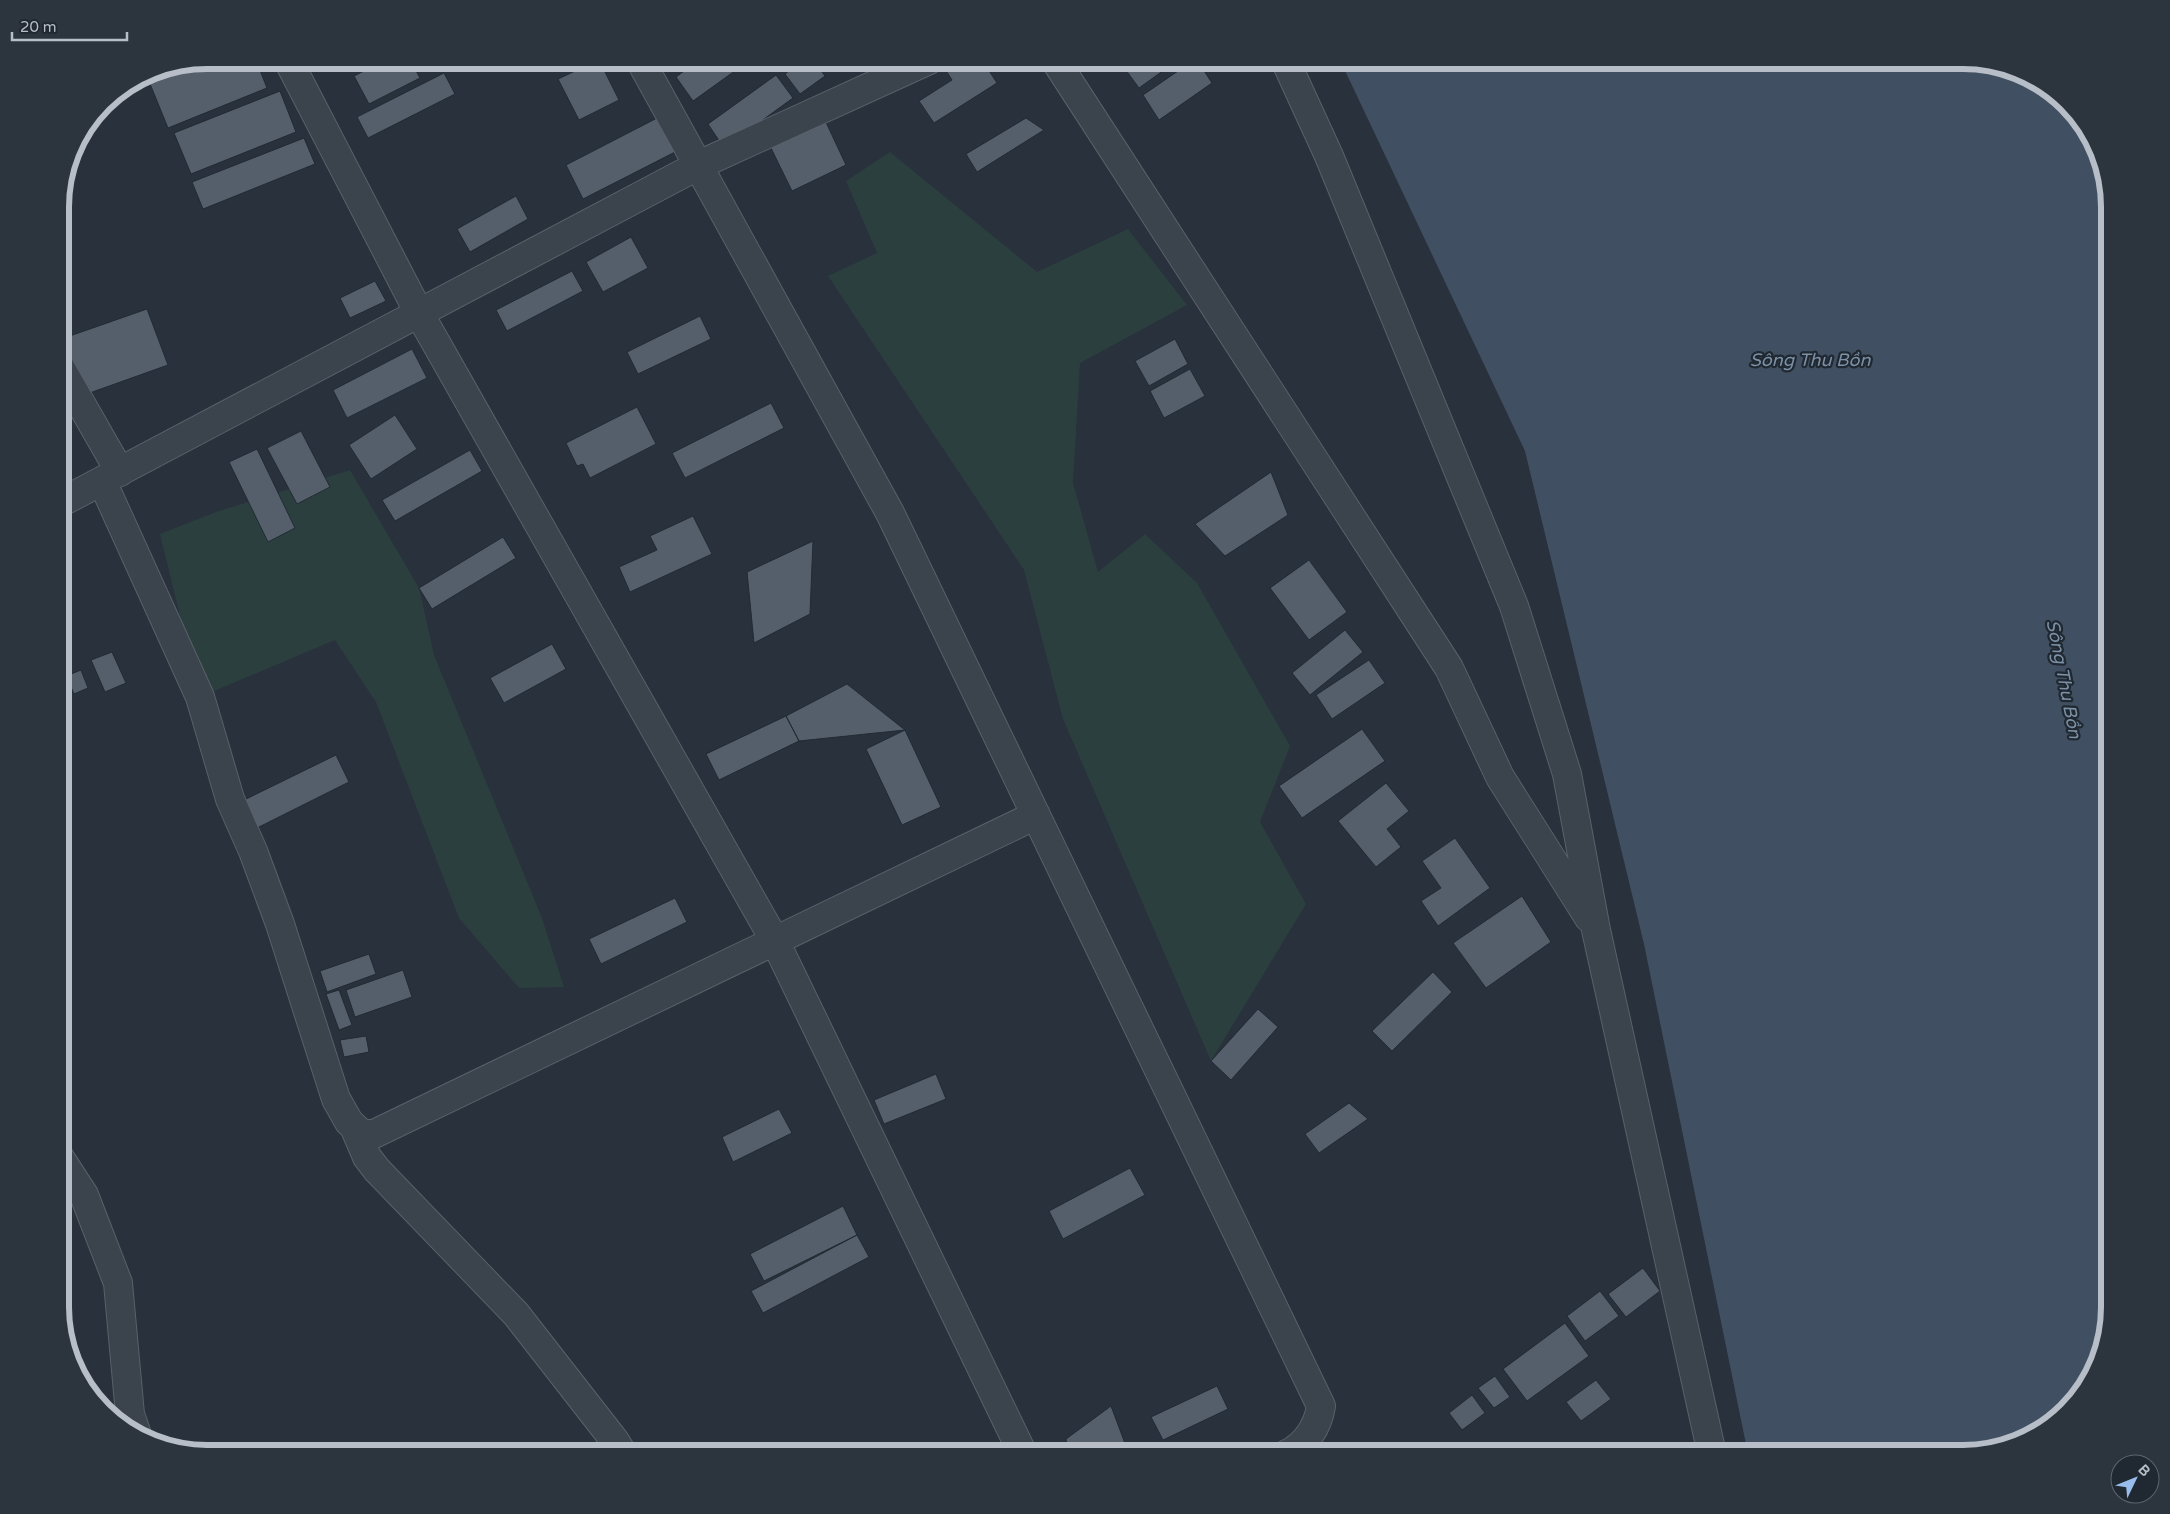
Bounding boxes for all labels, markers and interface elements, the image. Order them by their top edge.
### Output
scale bar [12,10,128,42]
text: 20 m [20,18,57,36]
water label: Sông Thu Bồn [1750,349,1871,371]
water label: Sông Thu Bồn [2042,618,2087,741]
north arrow [2110,1454,2160,1504]
text: B [2135,1461,2154,1480]

